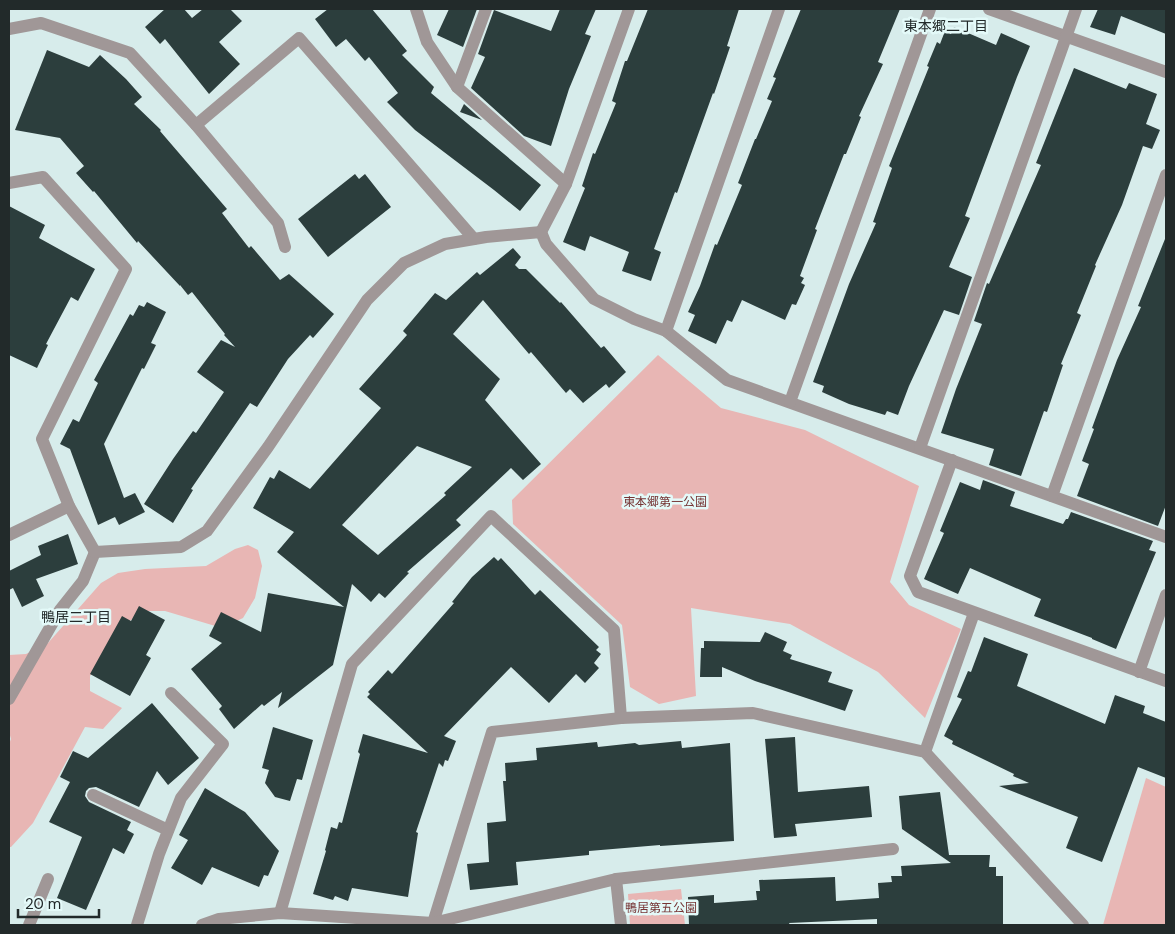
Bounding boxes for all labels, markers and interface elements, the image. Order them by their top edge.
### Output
district label: 東本郷二丁目 [904,17,988,35]
park label: 東本郷第一公園 [623,494,707,510]
district label: 鴨居二丁目 [41,608,111,626]
scale bar [18,886,99,918]
text: 20 m [25,894,61,914]
park label: 鴨居第五公園 [625,900,697,916]

